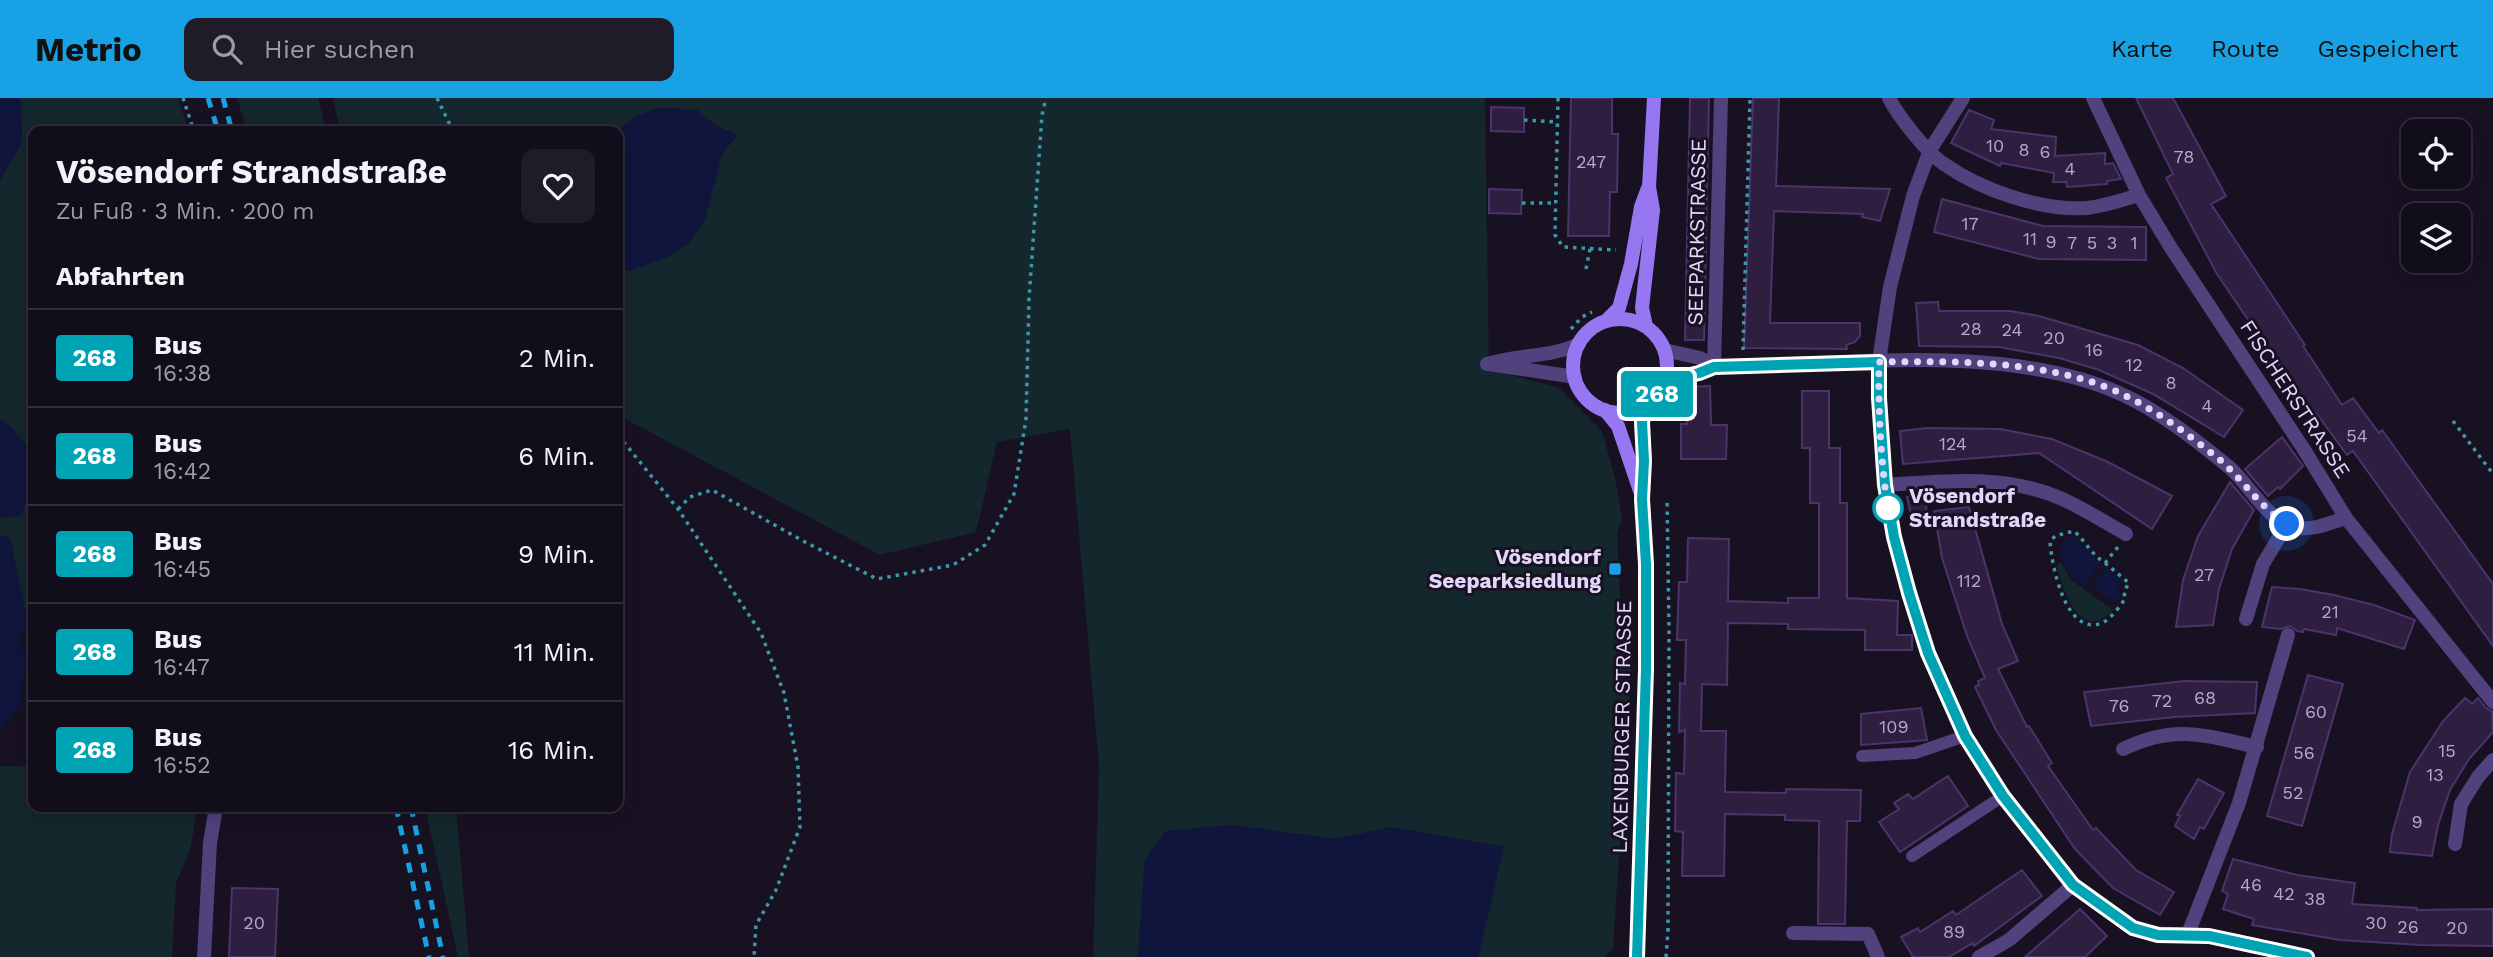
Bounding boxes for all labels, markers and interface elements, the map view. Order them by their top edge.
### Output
search box [184,18,674,81]
text: Metrio [35,30,142,69]
icon: search [208,30,246,68]
text: Hier suchen [264,34,415,64]
text: Karte [2111,35,2173,63]
text: Route [2211,35,2280,63]
text: Gespeichert [2318,35,2458,63]
map controls [2401,119,2471,273]
button: locate [2401,119,2471,189]
house number: 10 [1986,135,2004,156]
street label: SEEPARKSTRASSE [1682,138,1711,326]
house number: 8 [2018,139,2030,160]
house number: 6 [2040,141,2050,162]
house number: 78 [2174,146,2194,167]
button: heart [521,149,595,223]
house number: 247 [1576,151,1606,172]
text: Vösendorf Strandstraße [56,152,447,191]
house number: 4 [2065,158,2076,179]
text: Zu Fuß · 3 Min. · 200 m [56,198,314,225]
button: layers [2401,203,2471,273]
house number: 17 [1961,213,1979,234]
house number: 11 [2023,228,2037,249]
house number: 9 [2045,231,2057,252]
house number: 7 [2067,232,2077,253]
house number: 5 [2087,232,2097,253]
house number: 3 [2107,232,2117,253]
house number: 1 [2130,232,2138,253]
text: Abfahrten [56,261,185,291]
street label: FISCHERSTRASSE [2235,315,2356,482]
house number: 28 [1960,318,1982,339]
house number: 24 [2002,319,2022,340]
house number: 20 [2043,327,2065,348]
text: Bus [154,330,202,360]
house number: 16 [2085,339,2103,360]
text: 2 Min. [519,343,595,373]
text: 268 [72,344,117,372]
house number: 12 [2125,354,2143,375]
text: 16:38 [154,360,211,387]
line badge: 268 [1617,371,1697,417]
house number: 8 [2165,372,2177,393]
text: 268 [1635,380,1679,408]
house number: 4 [2202,395,2213,416]
house number: 54 [2346,425,2368,446]
text: Bus [154,428,202,458]
house number: 124 [1939,433,1967,454]
text: 6 Min. [518,441,595,471]
text: 268 [72,442,117,470]
text: 16:42 [154,458,211,485]
place label: Vösendorf Strandstraße [1909,483,2046,532]
marker: Vösendorf Strandstraße [1873,493,1903,523]
your location [2269,506,2304,541]
text: Bus [154,526,202,556]
text: 9 Min. [518,539,595,569]
text: 268 [72,540,117,568]
place label: Vösendorf Seeparksiedlung [1429,544,1601,593]
text: 16:45 [154,556,211,583]
marker: Vösendorf Seeparksiedlung [1607,561,1623,577]
house number: 27 [2194,564,2214,585]
house number: 112 [1957,570,1981,591]
street label: LAXENBURGER STRASSE [1607,600,1636,854]
house number: 21 [2321,601,2339,622]
text: Bus [154,624,202,654]
text: 11 Min. [514,637,595,667]
text: 268 [72,638,117,666]
text: 16:47 [154,654,210,681]
house number: 68 [2194,687,2216,708]
house number: 72 [2152,690,2172,711]
house number: 76 [2109,695,2129,716]
house number: 60 [2305,701,2327,722]
house number: 109 [1879,716,1909,737]
text: Bus [154,722,202,752]
text: 16 Min. [508,735,595,765]
text: 268 [72,736,117,764]
house number: 15 [2438,740,2456,761]
house number: 56 [2293,742,2315,763]
text: 16:52 [154,752,211,779]
house number: 13 [2426,764,2444,785]
house number: 52 [2283,782,2303,803]
house number: 9 [2411,811,2423,832]
house number: 46 [2240,874,2262,895]
house number: 42 [2273,883,2295,904]
house number: 38 [2304,888,2326,909]
house number: 20 [243,912,265,933]
house number: 30 [2365,912,2387,933]
house number: 26 [2397,916,2419,937]
house number: 20 [2446,917,2468,938]
house number: 89 [1943,921,1965,942]

